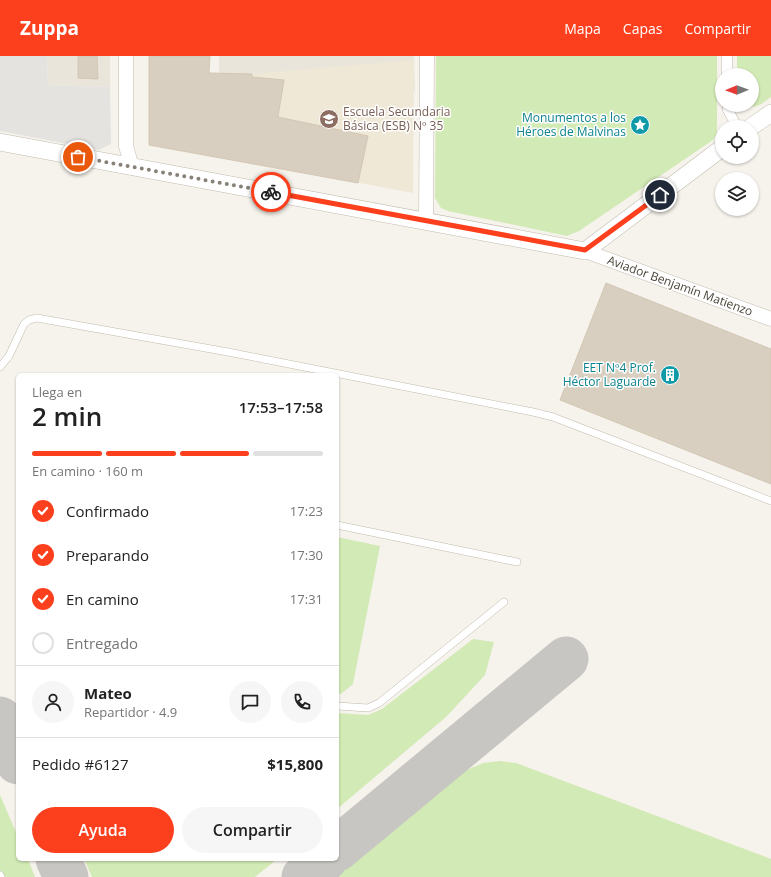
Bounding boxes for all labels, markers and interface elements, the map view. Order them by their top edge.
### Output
text: Zuppa [20,15,79,41]
text: Mapa [564,19,601,38]
text: Capas [623,19,662,38]
text: Compartir [684,19,751,38]
north arrow [715,68,759,112]
map controls [715,68,759,216]
place label: Escuela Secundaria Básica (ESB) Nº 35 [343,103,450,134]
school or university icon: Escuela Secundaria Básica (ESB) Nº 35 [318,108,340,130]
place label: Monumentos a los Héroes de Malvinas [516,109,626,140]
place icon: Monumentos a los Héroes de Malvinas [629,114,651,136]
button: locate [715,120,759,164]
pin [61,140,95,174]
icon: bag [67,146,89,168]
courier [251,172,291,212]
button: layers [715,172,759,216]
pin [643,178,677,212]
icon: bike [260,181,282,203]
icon: home [649,184,671,206]
street label: Aviador Benjamín Matienzo [605,251,755,320]
place label: EET Nº4 Prof. Héctor Laguarde [563,359,656,390]
building icon: EET Nº4 Prof. Héctor Laguarde [659,364,681,386]
text: Llega en [32,383,82,401]
text: 17:53–17:58 [239,397,323,417]
text: 2 min [32,398,102,434]
text: En camino · 160 m [32,462,143,480]
icon: check [32,500,54,522]
text: Confirmado [66,501,149,521]
text: 17:23 [290,502,323,520]
icon: check [32,544,54,566]
text: Preparando [66,545,149,565]
text: 17:30 [290,546,323,564]
icon: check [32,588,54,610]
text: En camino [66,589,139,609]
text: 17:31 [290,590,323,608]
text: Entregado [66,633,138,653]
button: person [32,681,74,723]
button: chat [229,681,271,723]
button: phone [281,681,323,723]
text: Mateo [84,683,132,703]
text: Repartidor · 4.9 [84,703,177,721]
text: Pedido #6127 [32,754,129,774]
text: $15,800 [267,754,323,774]
button: Ayuda [32,807,174,853]
button: Compartir [182,807,323,853]

